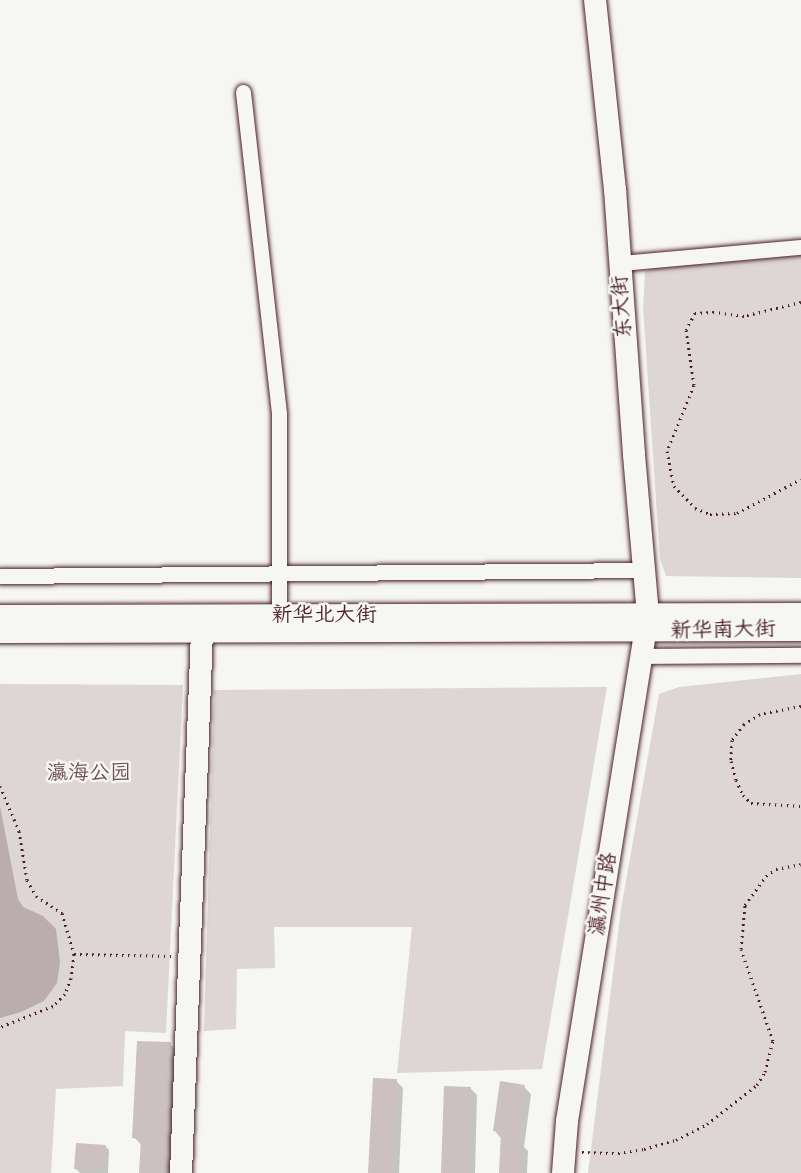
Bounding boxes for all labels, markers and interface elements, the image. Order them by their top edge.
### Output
street label: 东大街 [608,275,638,339]
street label: 新华北大街 [272,603,376,629]
street label: 新华南大街 [670,617,776,645]
park label: 瀛海公园 [47,761,131,787]
street label: 瀛州中路 [585,851,623,937]

